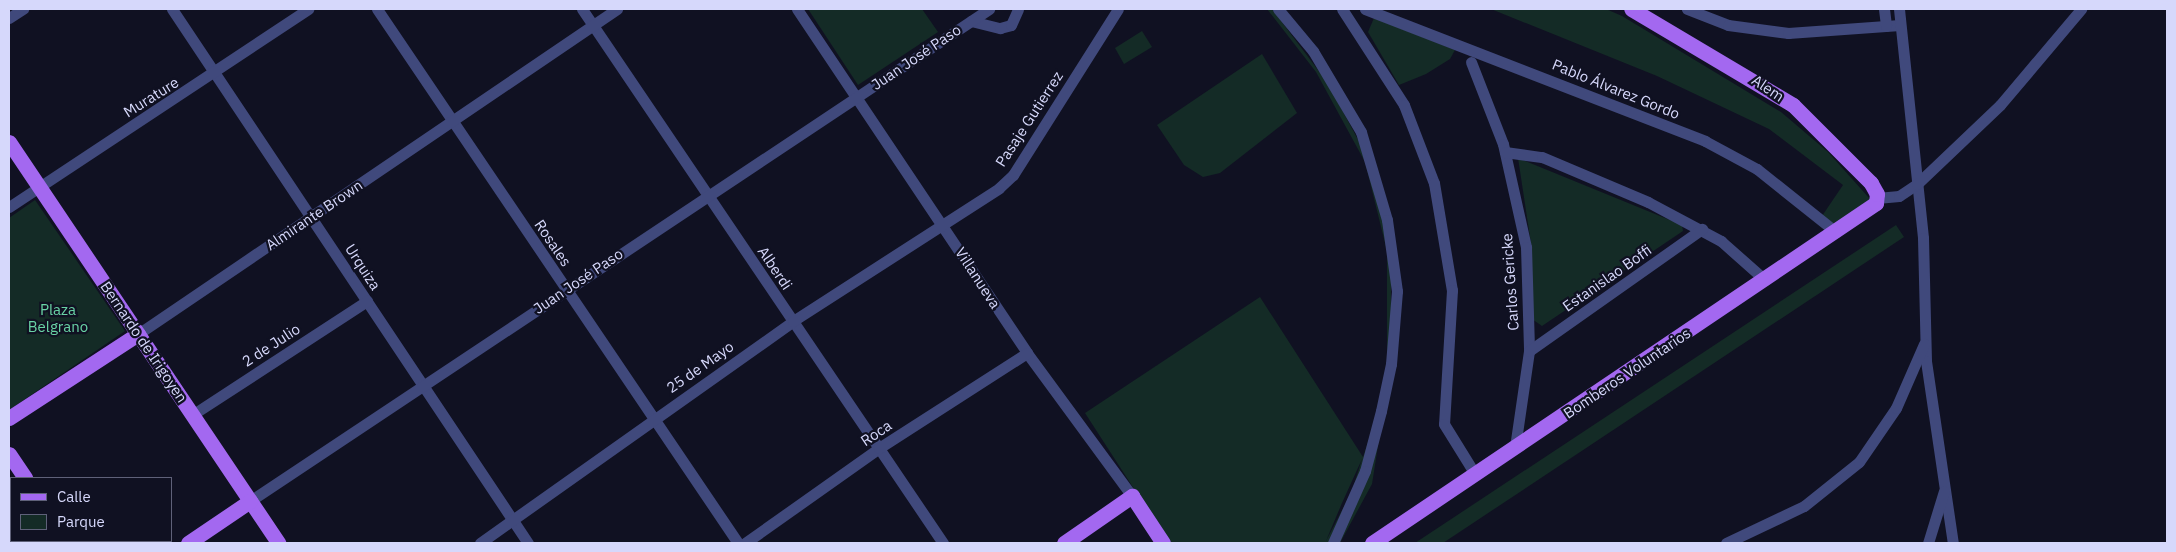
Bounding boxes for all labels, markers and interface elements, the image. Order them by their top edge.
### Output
street label: Juan José Paso [868,20,964,94]
street label: Pablo Álvarez Gordo [1550,55,1682,123]
street label: Pasaje Gutierrez [991,68,1067,170]
street label: Alem [1748,71,1788,105]
street label: Murature [120,73,182,121]
street label: Almirante Brown [262,176,366,254]
street label: Rosales [531,216,575,270]
street label: Carlos Gericke [1498,233,1522,331]
street label: Urquiza [341,240,385,294]
street label: Estanislao Boffi [1559,241,1655,315]
street label: Alberdi [754,243,796,293]
street label: Juan José Paso [530,244,626,318]
street label: Villanueva [952,244,1004,312]
street label: Bernardo de Irigoyen [97,278,191,406]
park label: Plaza Belgrano [28,300,88,335]
street label: 2 de Julio [239,320,303,370]
street label: Bomberos Voluntarios [1560,324,1694,422]
street label: 25 de Mayo [663,337,737,397]
street label: Roca [857,416,895,450]
legend [10,477,172,542]
text: Calle [57,487,91,506]
text: Parque [57,512,105,531]

